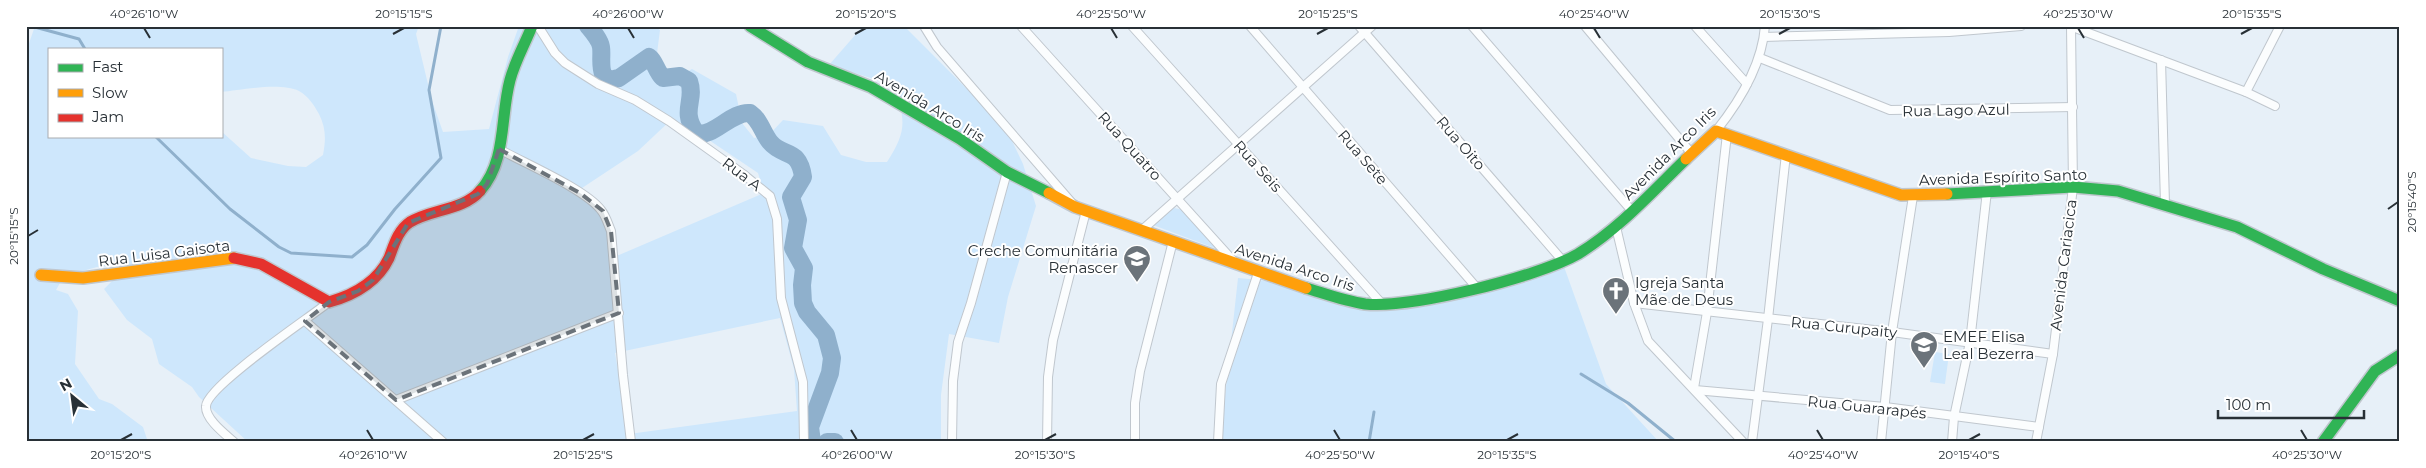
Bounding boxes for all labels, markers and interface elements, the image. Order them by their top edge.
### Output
text: 40°26'10"W [110,6,178,21]
text: 20°15'15"S [375,6,433,21]
text: 40°26'00"W [592,6,664,21]
text: 20°15'20"S [836,6,896,21]
text: 40°25'50"W [1076,6,1146,21]
text: 20°15'25"S [1298,6,1358,21]
text: 40°25'40"W [1559,6,1629,21]
text: 20°15'30"S [1760,6,1820,21]
text: 40°25'30"W [2043,6,2113,21]
text: 20°15'35"S [2222,6,2282,21]
legend [48,48,222,138]
text: Fast [92,57,123,76]
street label: Avenida Arco Iris [872,66,988,146]
text: Slow [92,83,128,102]
street label: Rua Lago Azul [1902,100,2010,120]
street label: Avenida Arco Iris [1618,102,1720,204]
text: Jam [91,107,124,126]
street label: Rua Quatro [1094,107,1166,185]
street label: Rua Oito [1432,112,1490,174]
street label: Rua Sete [1334,126,1392,188]
street label: Rua Seis [1230,136,1286,196]
street label: Rua A [719,153,766,195]
street label: Avenida Espírito Santo [1919,165,2087,189]
text: 20°15'40"S [2404,171,2419,233]
street label: Avenida Cariacica [2046,198,2080,332]
text: 20°15'15"S [6,207,21,265]
street label: Rua Luisa Gaisota [97,235,231,271]
street label: Avenida Arco Iris [1233,239,1357,295]
place label: Creche Comunitária Renascer [968,241,1118,277]
school or university icon: Creche Comunitária Renascer [1122,244,1152,283]
place label: Igreja Santa Mãe de Deus [1635,273,1733,309]
church icon: Igreja Santa Mãe de Deus [1601,276,1631,315]
street label: Rua Curupaity [1790,312,1899,342]
place label: EMEF Elisa Leal Bezerra [1943,327,2034,363]
school or university icon: EMEF Elisa Leal Bezerra [1909,330,1939,369]
north arrow [48,370,98,420]
text: N [56,374,75,395]
scale bar [2218,388,2365,420]
street label: Rua Guararapés [1807,391,1927,423]
text: 100 m [2226,395,2271,414]
text: 20°15'20"S [91,447,151,462]
text: 40°26'10"W [339,447,407,462]
text: 20°15'25"S [553,447,613,462]
text: 40°26'00"W [821,447,893,462]
text: 20°15'30"S [1015,447,1075,462]
text: 40°25'50"W [1305,447,1375,462]
text: 20°15'35"S [1477,447,1537,462]
text: 40°25'40"W [1788,447,1858,462]
text: 20°15'40"S [1938,447,2000,462]
text: 40°25'30"W [2272,447,2342,462]

